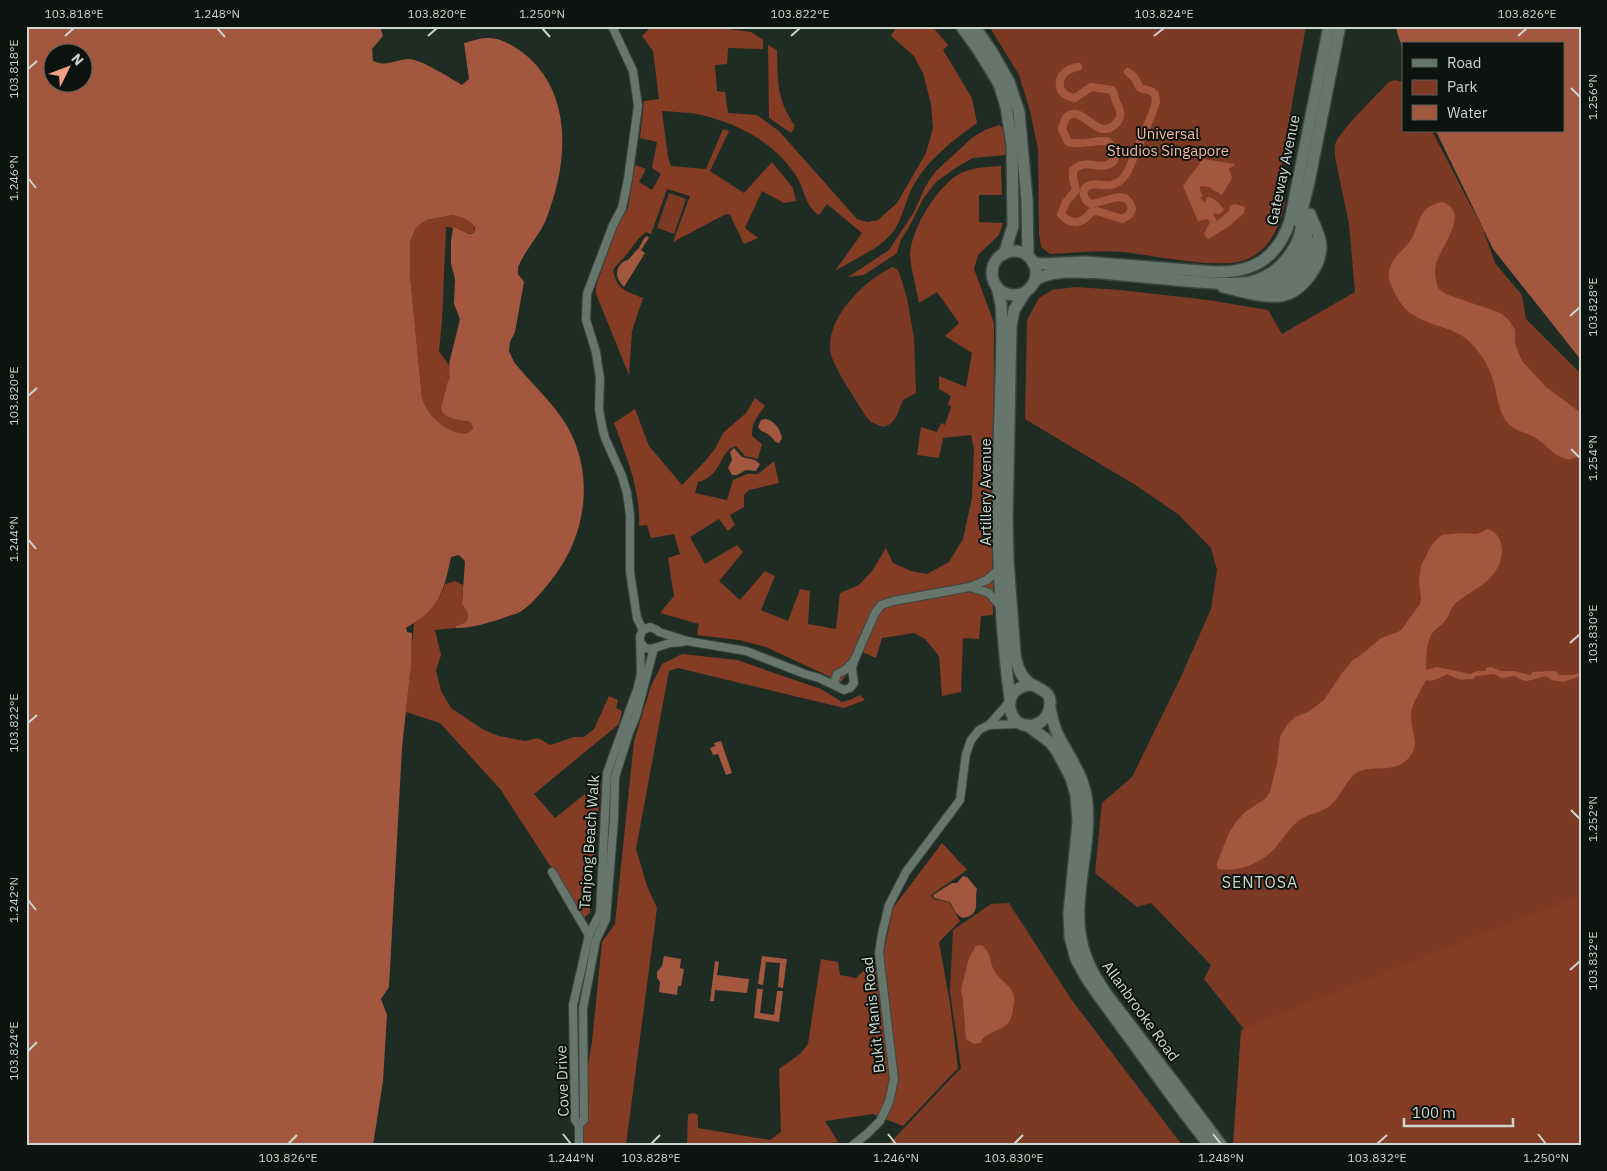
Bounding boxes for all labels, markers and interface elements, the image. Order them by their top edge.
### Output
text: 103.818°E [44,6,104,21]
text: 1.248°N [194,6,240,21]
text: 103.820°E [407,6,467,21]
text: 1.250°N [519,6,565,21]
text: 103.822°E [770,6,830,21]
text: 103.824°E [1134,6,1194,21]
text: 103.826°E [1497,6,1557,21]
text: 103.818°E [6,39,21,99]
north arrow [42,42,92,92]
legend [1402,42,1564,132]
text: N [68,50,88,69]
text: Road [1447,53,1482,72]
text: 1.256°N [1585,74,1600,120]
text: Park [1447,77,1477,96]
text: Water [1447,103,1488,122]
street label: Gateway Avenue [1262,113,1304,227]
park label: Universal Studios Singapore [1107,124,1229,160]
text: 1.246°N [6,155,21,201]
text: 103.828°E [1585,277,1600,337]
text: 103.820°E [6,366,21,426]
text: 1.254°N [1585,435,1600,481]
street label: Artillery Avenue [976,438,995,546]
text: 1.244°N [6,516,21,562]
text: 103.830°E [1585,604,1600,664]
text: 103.822°E [6,693,21,753]
street label: Tanjong Beach Walk [575,774,603,910]
text: 1.252°N [1585,796,1600,842]
district label: SENTOSA [1222,872,1298,892]
text: 1.242°N [6,877,21,923]
text: 103.832°E [1585,931,1600,991]
street label: Bukit Manis Road [857,956,889,1074]
street label: Allanbrooke Road [1098,957,1184,1065]
text: 103.824°E [6,1021,21,1081]
street label: Cove Drive [551,1045,573,1117]
scale bar [1404,1096,1513,1128]
text: 100 m [1412,1103,1456,1122]
text: 103.826°E [258,1150,318,1165]
text: 1.244°N [548,1150,594,1165]
text: 103.828°E [621,1150,681,1165]
text: 1.246°N [873,1150,919,1165]
text: 103.830°E [984,1150,1044,1165]
text: 1.248°N [1198,1150,1244,1165]
text: 103.832°E [1347,1150,1407,1165]
text: 1.250°N [1523,1150,1569,1165]

